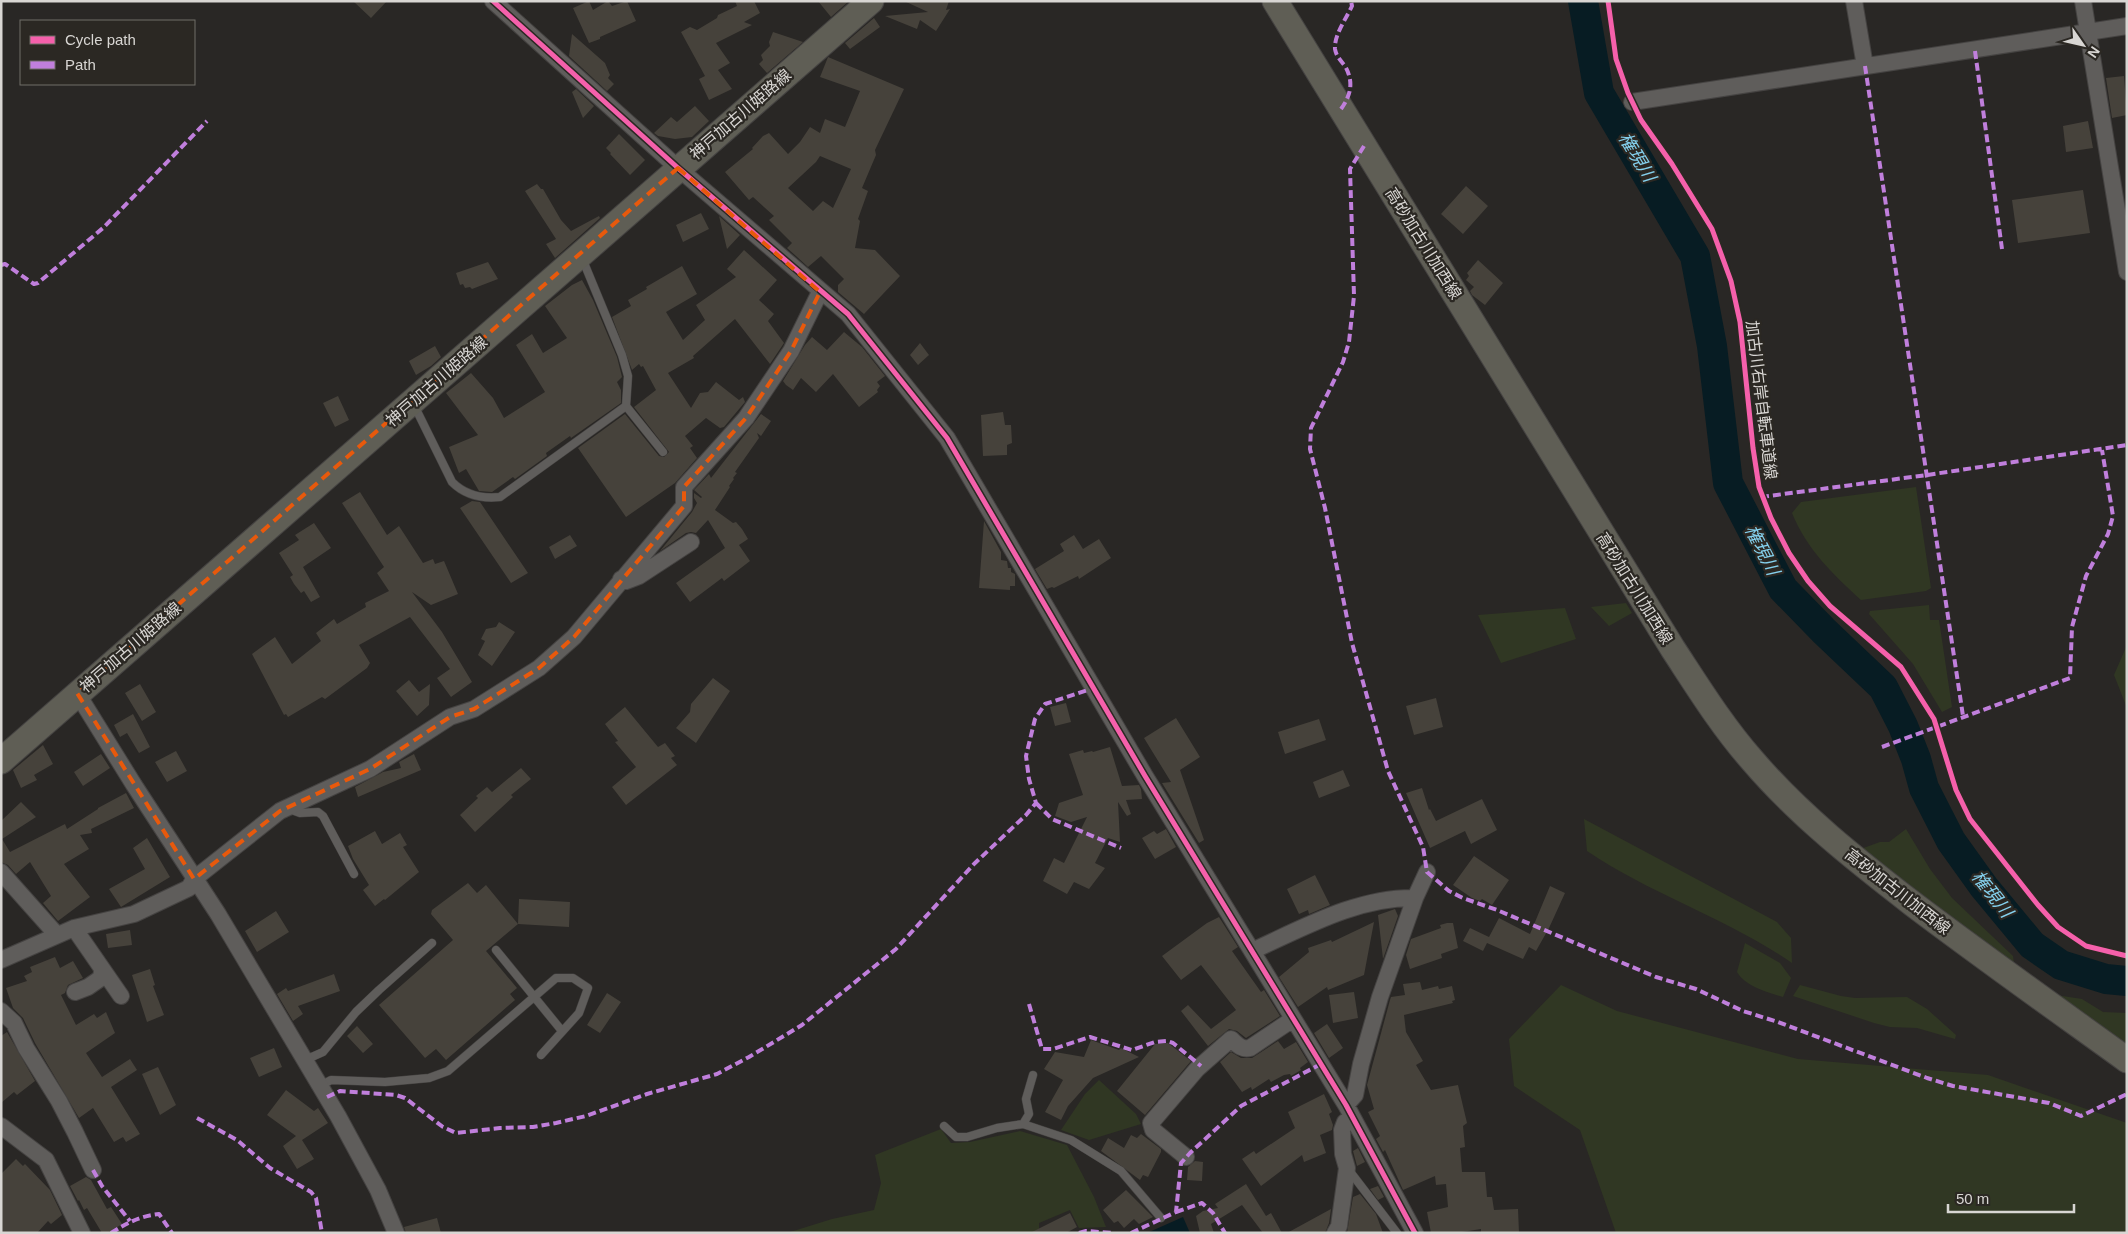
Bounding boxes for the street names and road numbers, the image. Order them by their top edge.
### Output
street label: 神戸加古川姫路線 [686,66,794,163]
street label: 高砂加古川加西線 [1382,184,1465,302]
street label: 加古川右岸自転車道線 [1743,320,1780,481]
street label: 神戸加古川姫路線 [382,333,490,430]
street label: 高砂加古川加西線 [1593,529,1676,647]
street label: 神戸加古川姫路線 [76,599,184,696]
street label: 高砂加古川加西線 [1842,845,1953,937]

